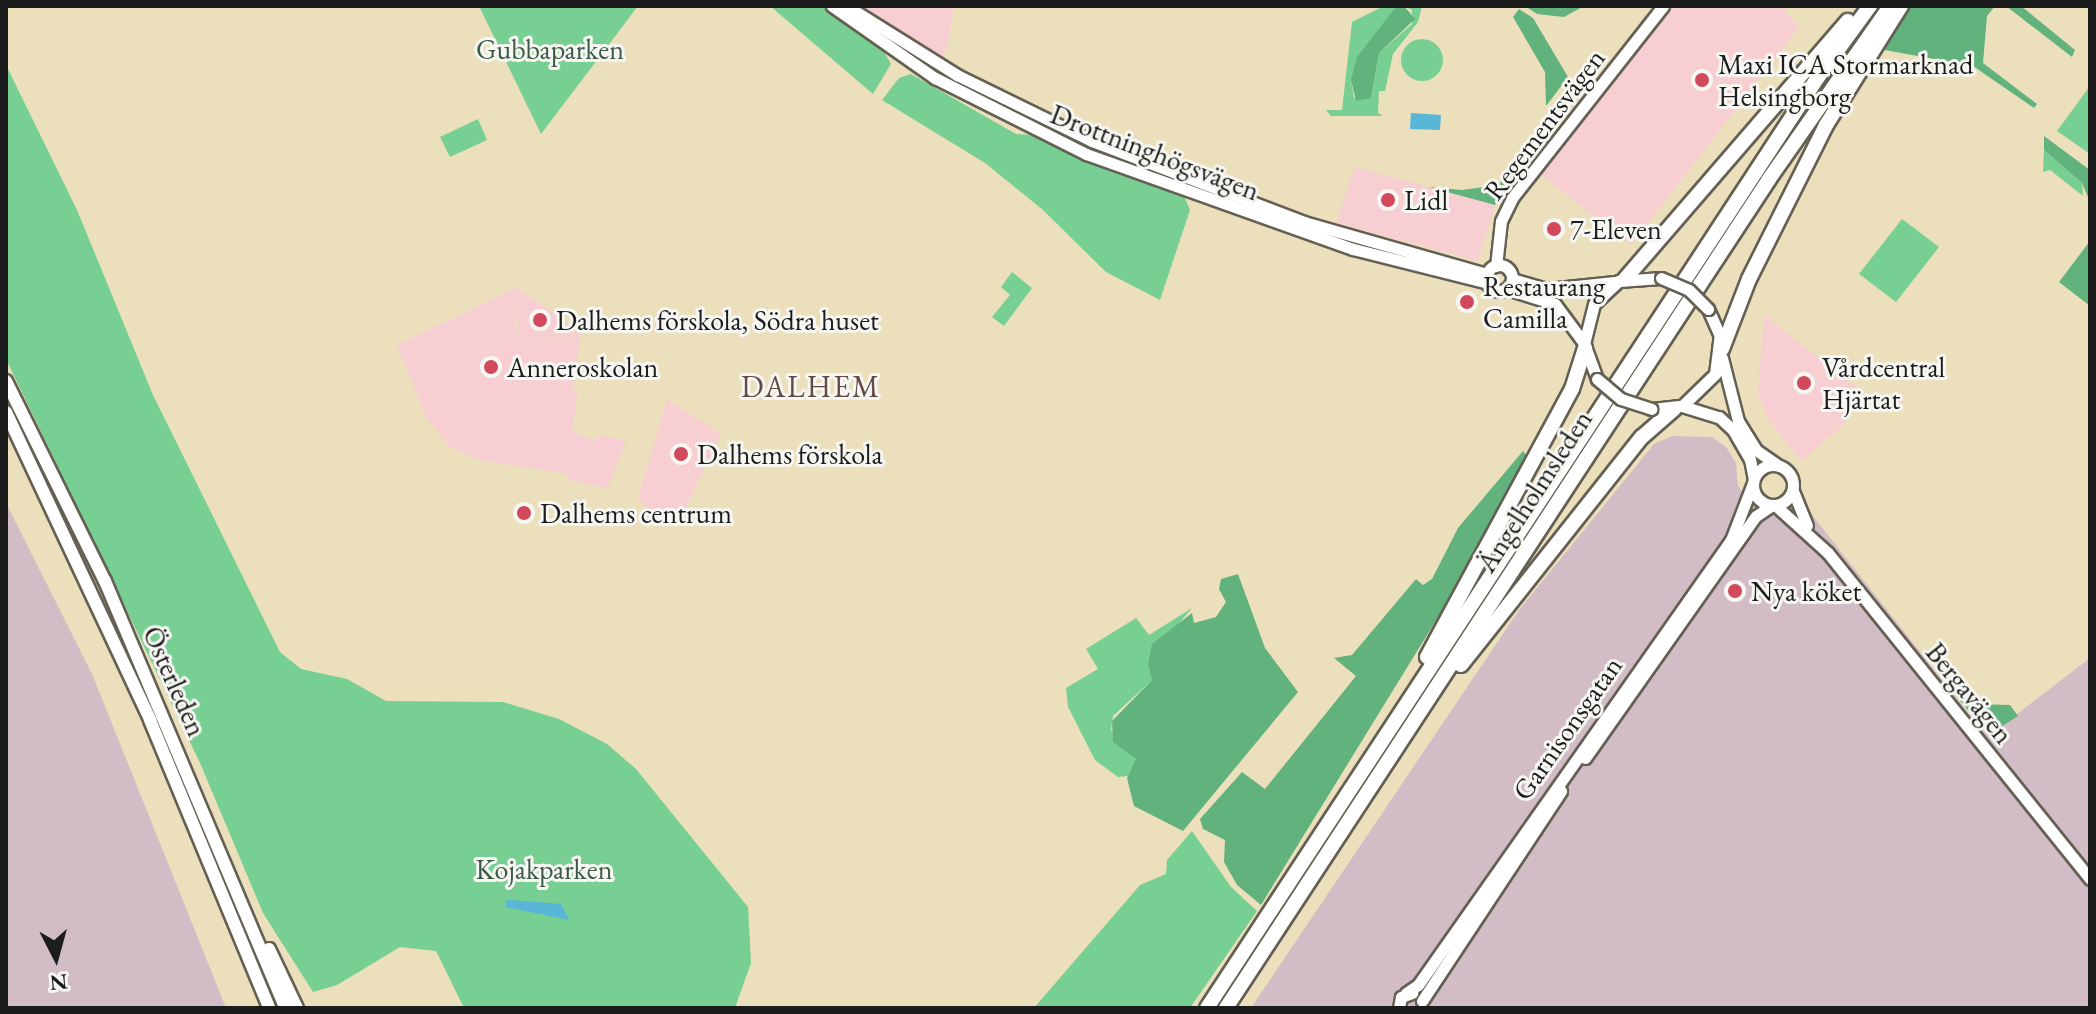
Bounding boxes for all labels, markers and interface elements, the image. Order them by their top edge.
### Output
park label: Gubbaparken [476,32,624,66]
street label: Regementsvägen [1476,42,1612,206]
place label: Maxi ICA Stormarknad Helsingborg [1718,47,1973,113]
marker: Maxi ICA Stormarknad Helsingborg [1693,71,1711,89]
street label: Drottninghögsvägen [1046,97,1264,207]
place label: Lidl [1404,183,1448,217]
marker: Lidl [1379,191,1397,209]
place label: 7-Eleven [1570,212,1662,246]
marker: 7-Eleven [1545,220,1563,238]
place label: Restaurang Camilla [1483,269,1605,335]
marker: Restaurang Camilla [1458,293,1476,311]
place label: Dalhems förskola, Södra huset [556,303,879,337]
marker: Dalhems förskola, Södra huset [531,311,549,329]
place label: Anneroskolan [507,350,658,384]
place label: Vårdcentral Hjärtat [1822,350,1945,416]
marker: Anneroskolan [482,358,500,376]
district label: DALHEM [741,369,881,405]
marker: Vårdcentral Hjärtat [1793,372,1815,394]
street label: Ängelholmsleden [1469,404,1599,578]
place label: Dalhems förskola [697,437,883,471]
marker: Dalhems förskola [672,445,690,463]
place label: Dalhems centrum [540,496,732,530]
marker: Dalhems centrum [515,504,533,522]
place label: Nya köket [1751,574,1861,608]
marker: Nya köket [1726,582,1744,600]
street label: Österleden [136,621,214,741]
street label: Bergavägen [1919,636,2021,750]
street label: Garnisonsgatan [1505,650,1629,806]
park label: Kojakparken [476,852,612,886]
north arrow [16,918,96,998]
text: N [48,967,69,998]

